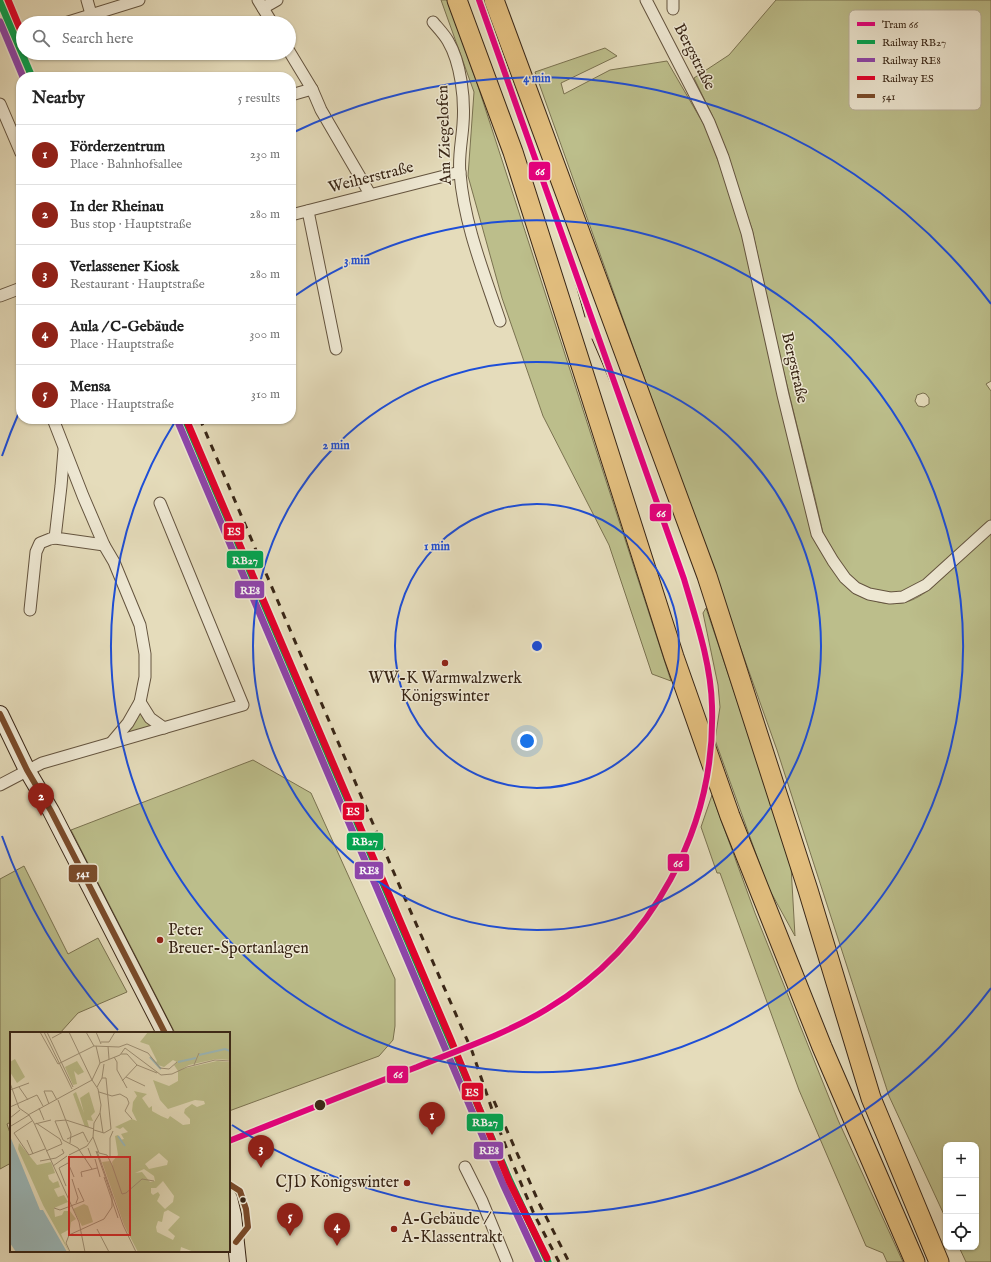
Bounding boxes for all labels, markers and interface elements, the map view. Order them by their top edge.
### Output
legend [849,10,981,110]
search box [16,16,296,60]
text: Tram 66 [882,18,919,32]
street label: Bergstraße [669,20,719,94]
icon: search [30,27,52,49]
text: Search here [62,29,133,48]
text: Railway RB27 [882,36,946,50]
text: Railway RE8 [882,54,941,68]
text: 4 min [523,71,551,86]
text: Railway ES [882,72,934,86]
street label: Am Ziegelofen [433,84,457,186]
text: Nearby [32,88,85,109]
text: 5 results [238,90,280,107]
text: 541 [882,90,895,104]
text: Förderzentrum [70,137,165,156]
text: 1 [43,146,47,163]
text: 230 m [250,146,280,163]
text: Place · Bahnhofsallee [70,156,183,173]
street label: Weiherstraße [326,158,416,198]
line badge: 66 [528,161,551,181]
text: 66 [535,165,546,179]
text: In der Rheinau [70,197,164,216]
text: 2 [42,206,48,223]
text: 280 m [250,206,280,223]
text: Bus stop · Hauptstraße [70,216,191,233]
text: 3 min [344,253,371,268]
text: Verlassener Kiosk [70,257,179,276]
text: 3 [43,266,47,283]
text: 280 m [250,266,280,283]
text: Restaurant · Hauptstraße [70,276,205,293]
text: Aula / C-Gebäude [70,317,184,336]
text: 4 [42,326,48,343]
text: 300 m [249,326,280,343]
street label: Bergstraße [776,331,812,405]
text: Place · Hauptstraße [70,336,174,353]
text: Mensa [70,377,111,396]
text: 5 [43,386,47,403]
text: 310 m [251,386,280,403]
text: Place · Hauptstraße [70,396,174,413]
text: 2 min [322,438,350,453]
line badge: 66 [649,503,672,522]
text: 66 [656,507,667,521]
line badge: ES [223,522,245,541]
text: ES [227,525,241,539]
text: 1 min [424,539,451,554]
line badge: RB27 [226,550,264,569]
text: RB27 [232,554,258,568]
line badge: RE8 [234,580,265,599]
text: RE8 [240,584,260,598]
centre of rings [530,639,544,653]
marker: WW-K Warmwalzwerk Königswinter [440,658,450,668]
place label: WW-K Warmwalzwerk Königswinter [368,669,522,707]
your location [517,731,537,751]
pin: 2 [28,783,54,816]
line badge: ES [342,802,365,821]
text: ES [346,805,360,819]
line badge: RB27 [346,832,384,851]
text: RB27 [352,835,378,849]
line badge: 66 [667,853,690,872]
text: 66 [673,857,684,871]
line badge: RE8 [354,861,384,880]
line badge: 541 [68,864,98,883]
text: RE8 [359,864,379,878]
text: 541 [76,867,90,881]
place label: Peter Breuer-Sportanlagen [168,921,309,959]
marker: Peter Breuer-Sportanlagen [155,935,165,945]
inset map [10,1032,230,1252]
line badge: 66 [386,1065,409,1084]
text: 66 [393,1068,404,1082]
line badge: ES [461,1082,484,1101]
text: ES [465,1086,479,1100]
unlabelled marker [313,1098,327,1112]
pin: 1 [419,1102,445,1135]
line badge: RB27 [466,1113,504,1132]
text: RB27 [472,1116,498,1130]
pin: 3 [248,1135,274,1168]
line badge: RE8 [473,1141,504,1160]
map controls [943,1142,979,1250]
button: + [943,1142,979,1178]
text: RE8 [479,1144,499,1158]
place label: CJD Königswinter [276,1173,399,1193]
marker: CJD Königswinter [402,1178,412,1188]
button: − [943,1178,979,1214]
unlabelled marker [238,1195,248,1205]
pin: 5 [277,1203,303,1236]
place label: A-Gebäude / A-Klassentrakt [401,1210,503,1248]
pin: 4 [324,1213,350,1246]
button: locate [943,1214,979,1250]
marker: A-Gebäude / A-Klassentrakt [389,1224,399,1234]

